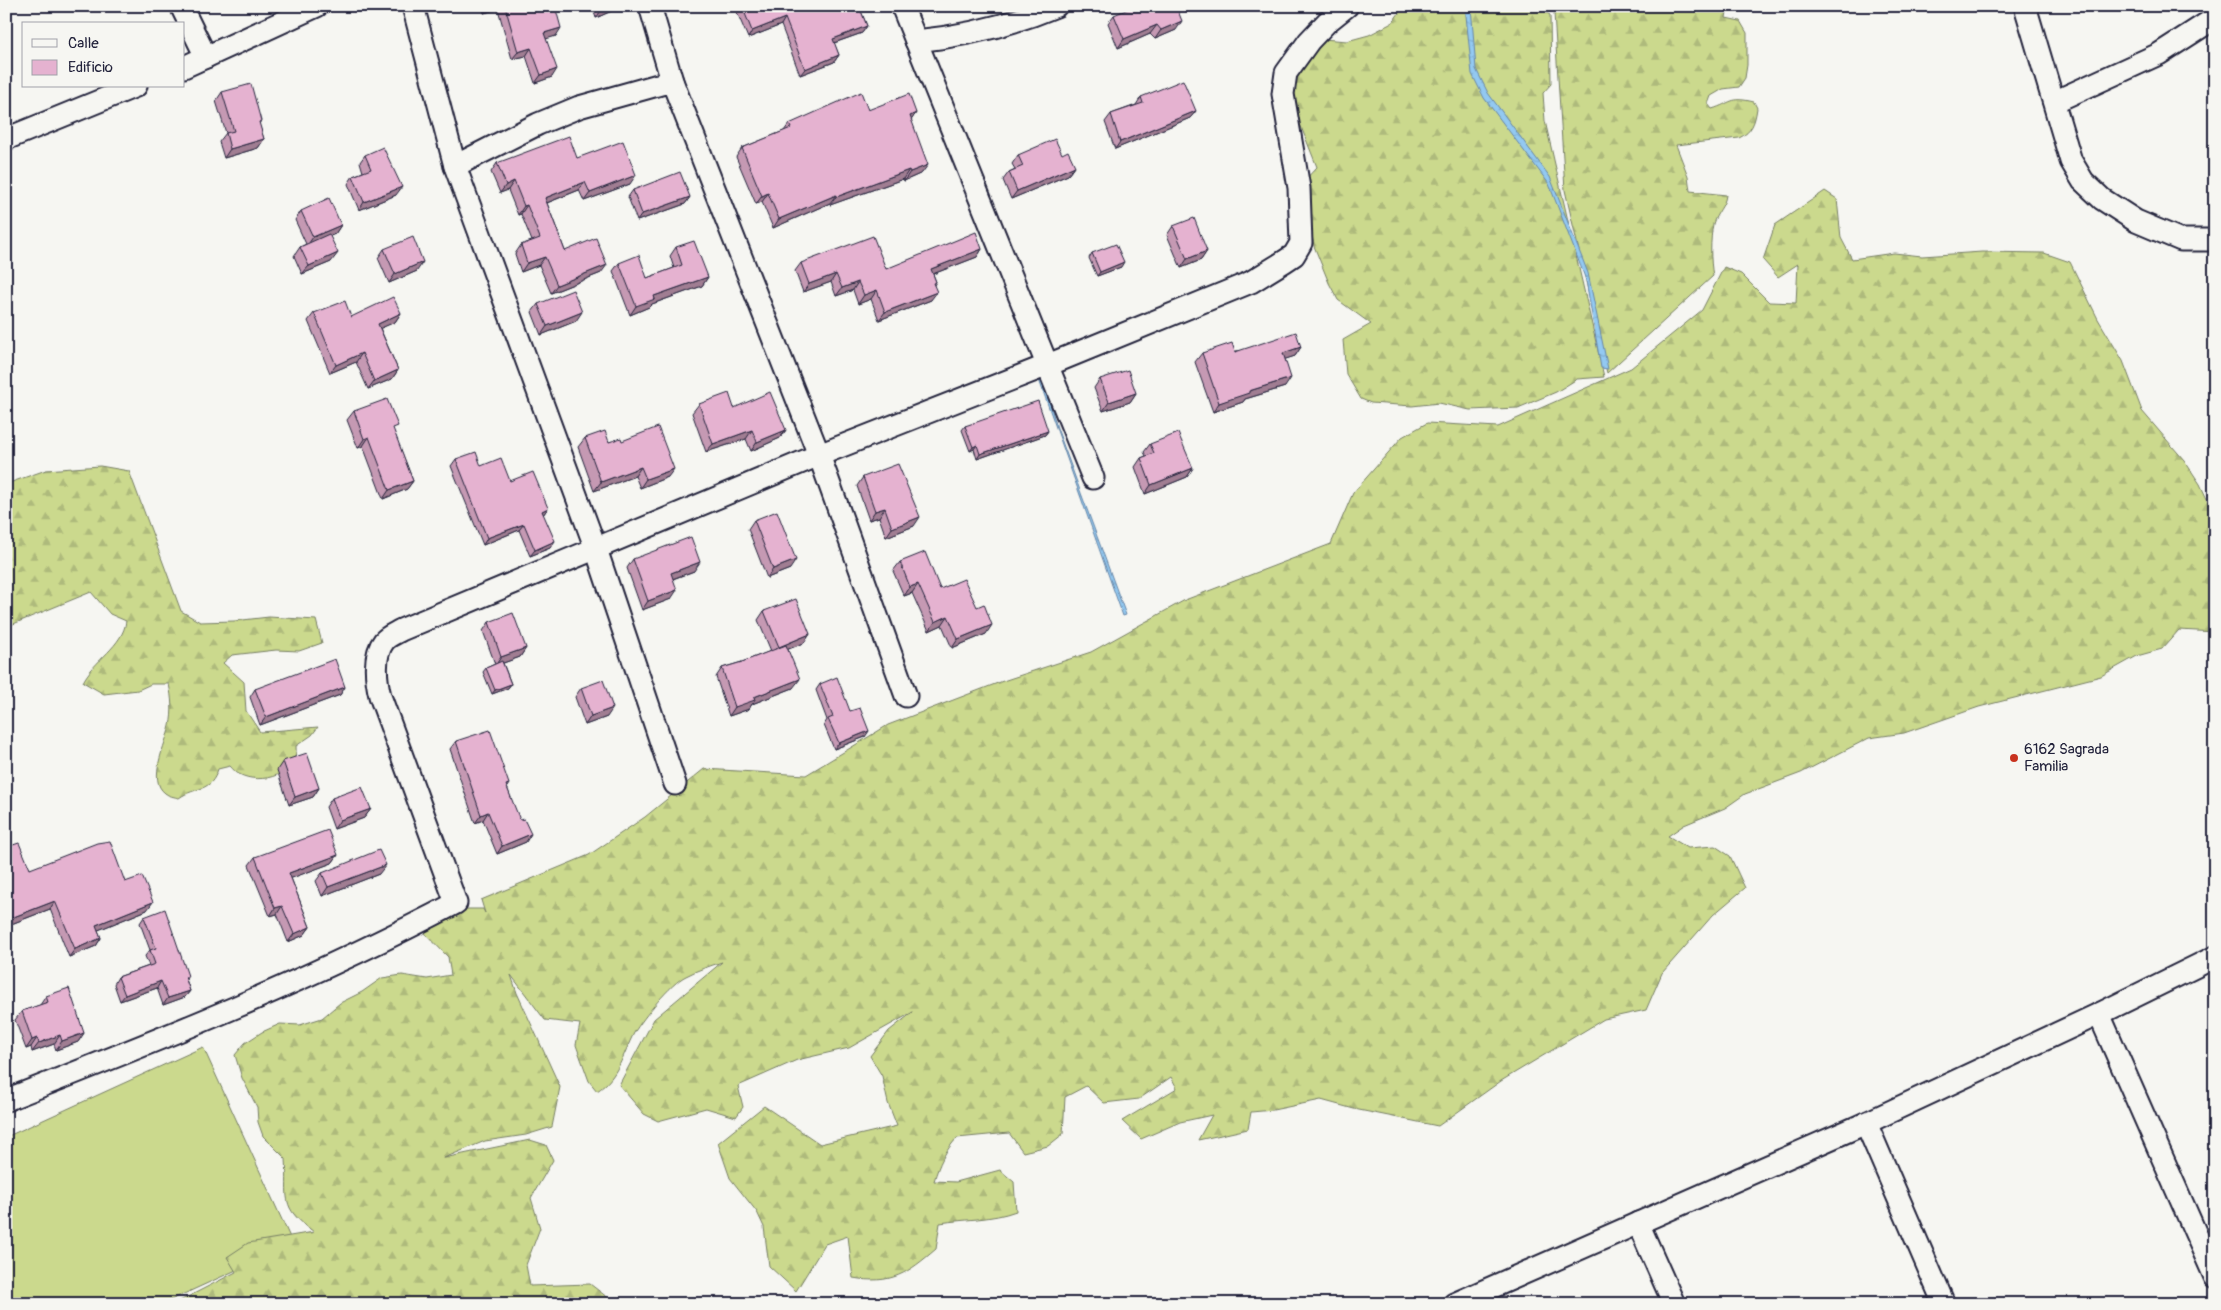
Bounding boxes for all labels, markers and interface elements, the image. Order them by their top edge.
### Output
legend [22,22,185,88]
text: Calle [68,34,99,53]
text: Edificio [68,58,113,77]
place label: 6162 Sagrada Familia [2024,740,2109,776]
marker: 6162 Sagrada Familia [2008,752,2020,764]

